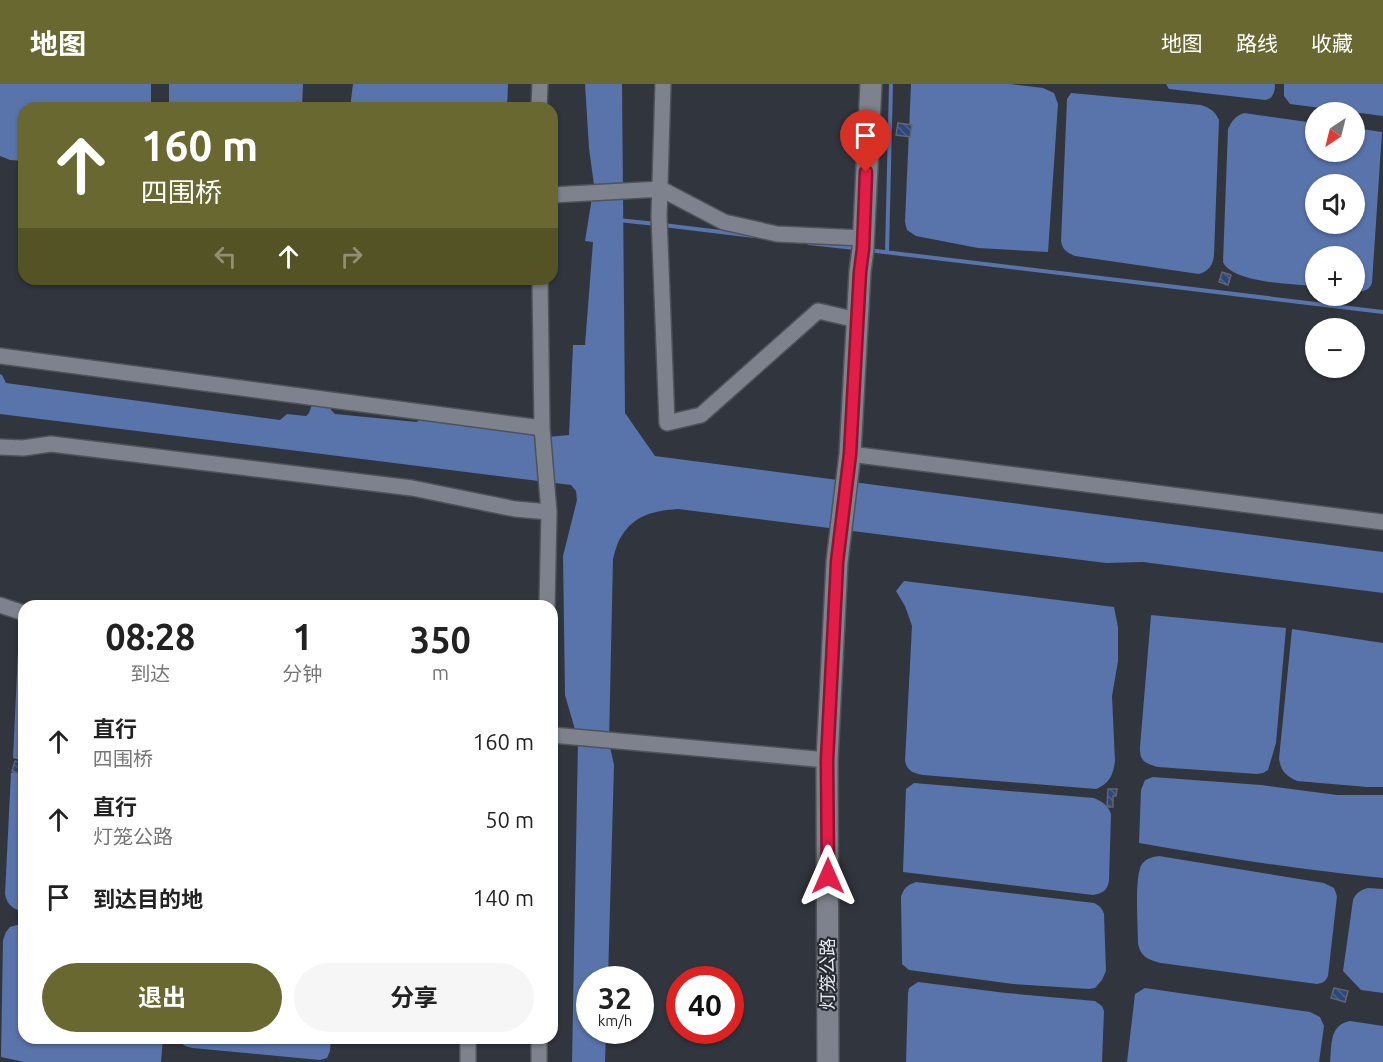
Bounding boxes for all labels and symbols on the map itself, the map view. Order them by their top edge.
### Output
north arrow [1305,102,1365,162]
pin [840,110,891,172]
position arrow [796,844,860,908]
street label: 灯笼公路 [817,938,837,1010]
speed limit sign: 40 [666,966,744,1044]

